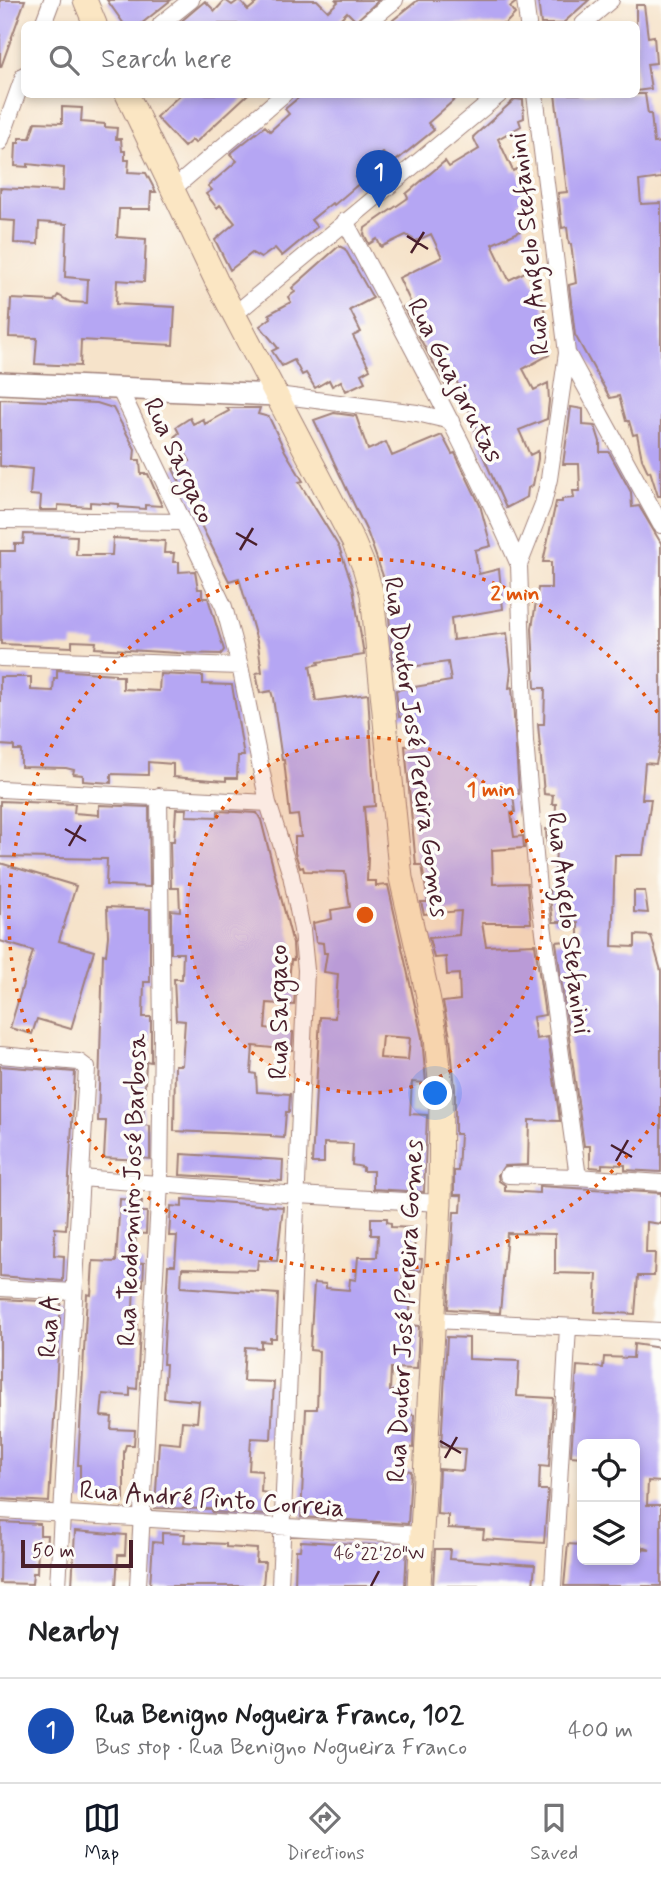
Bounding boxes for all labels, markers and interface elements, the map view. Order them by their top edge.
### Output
search box [21,21,640,98]
icon: search [45,41,83,79]
text: Search here [101,43,232,77]
street label: Rua Angelo Stefanini [501,131,562,357]
pin: 1 [356,150,402,208]
street label: Rua Guajarutas [398,293,510,469]
street label: Rua Sargaco [132,393,222,530]
street label: Rua Doutor José Pereira Gomes [374,575,456,920]
text: 2 min [490,580,540,608]
text: 1 min [467,776,515,804]
street label: Rua Angelo Stefanini [535,810,599,1037]
centre of rings [353,903,377,927]
street label: Rua Sargaco [263,945,299,1079]
street label: Rua Teodomiro José Barbosa [111,1033,155,1347]
your location [418,1076,452,1110]
street label: Rua Doutor José Pereira Gomes [380,1139,432,1484]
street label: Rua A [31,1293,69,1359]
map controls [577,1439,640,1565]
button: locate [577,1439,640,1502]
street label: Rua André Pinto Correia [78,1474,346,1526]
button: layers [577,1502,640,1565]
scale bar [21,1537,133,1569]
text: 50 m [32,1539,75,1564]
text: 46°22'20"W [334,1542,424,1566]
text: Nearby [28,1612,119,1651]
text: Rua Benigno Nogueira Franco, 102 [95,1699,464,1733]
text: 1 [46,1716,56,1746]
text: 400 m [568,1716,633,1746]
text: Bus stop · Rua Benigno Nogueira Franco [95,1733,467,1763]
tab: Map [83,1799,121,1866]
tab: Directions [286,1799,365,1866]
tab: Saved [530,1799,578,1866]

